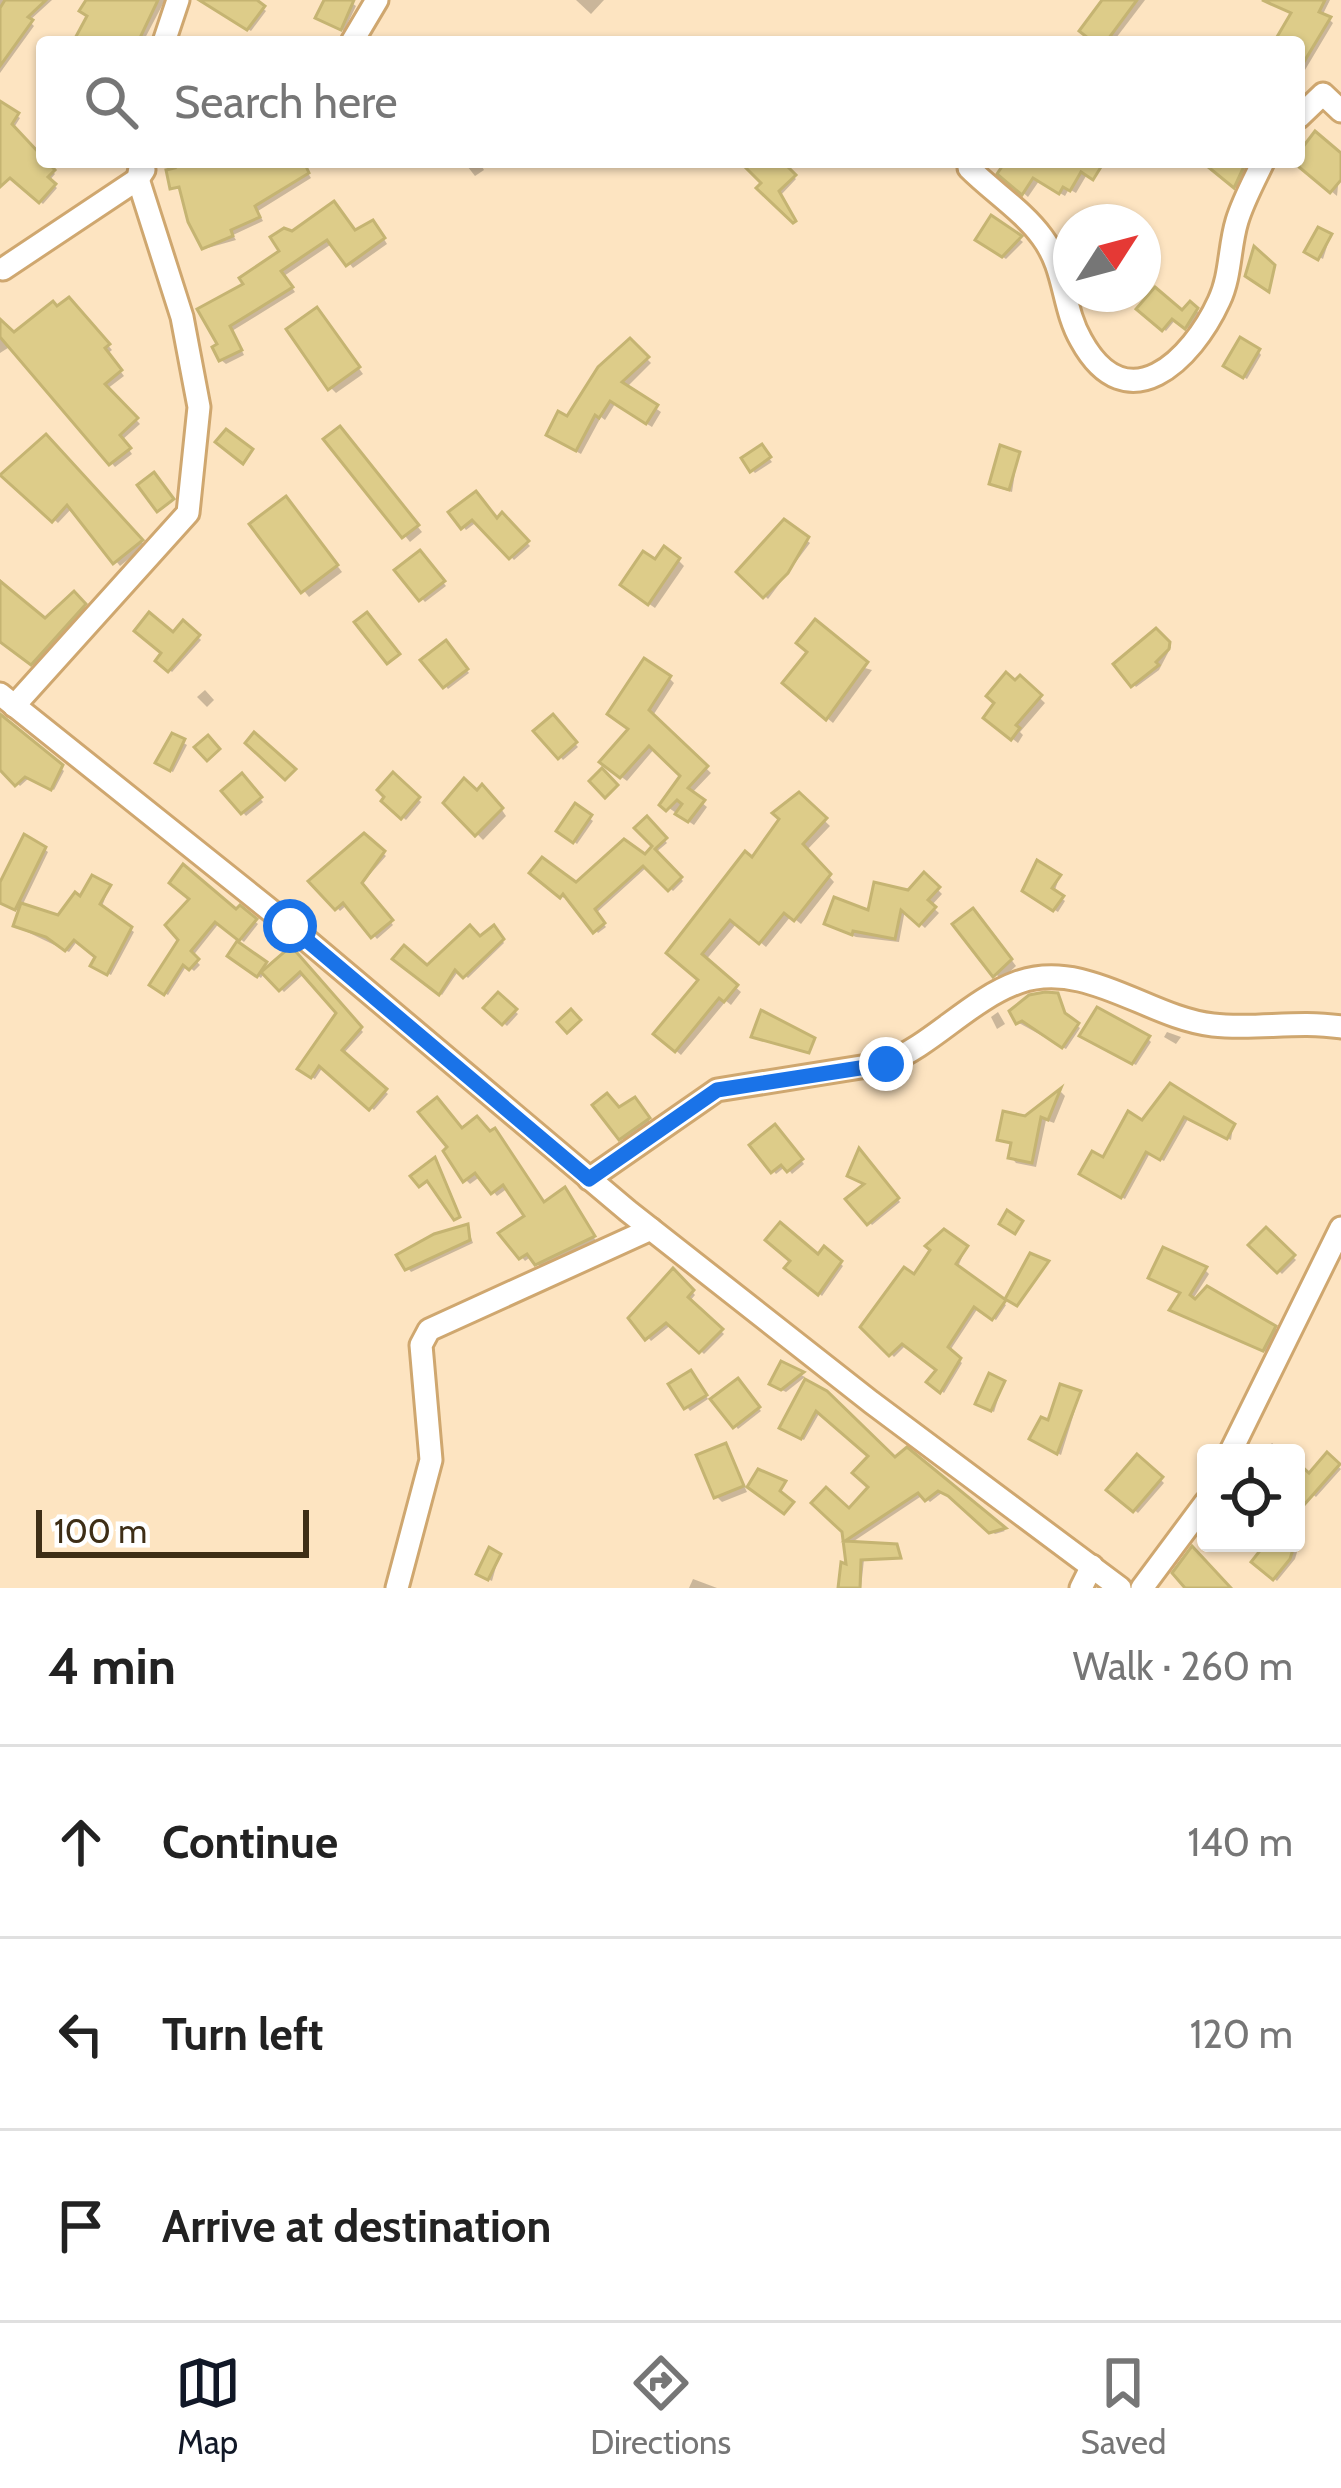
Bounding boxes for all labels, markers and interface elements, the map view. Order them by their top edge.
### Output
search box [36,36,1305,168]
icon: search [78,69,144,135]
text: Search here [174,75,398,129]
north arrow [1053,204,1161,312]
route start [263,899,317,953]
route end [859,1037,913,1091]
map controls [1197,1444,1305,1552]
button: locate [1197,1444,1305,1552]
scale bar [36,1504,309,1557]
text: 100 m [54,1511,147,1551]
text: 4 min [48,1635,176,1697]
text: Walk · 260 m [1073,1642,1293,1690]
icon: ahead [48,1809,114,1875]
text: Continue [162,1815,338,1869]
text: 140 m [1188,1818,1293,1866]
icon: left [48,2001,114,2067]
text: Turn left [162,2007,324,2061]
text: 120 m [1190,2010,1293,2058]
icon: arrive [48,2193,114,2259]
text: Arrive at destination [162,2199,551,2253]
tab: Map [175,2350,241,2462]
tab: Directions [590,2350,731,2462]
tab: Saved [1081,2350,1166,2462]

